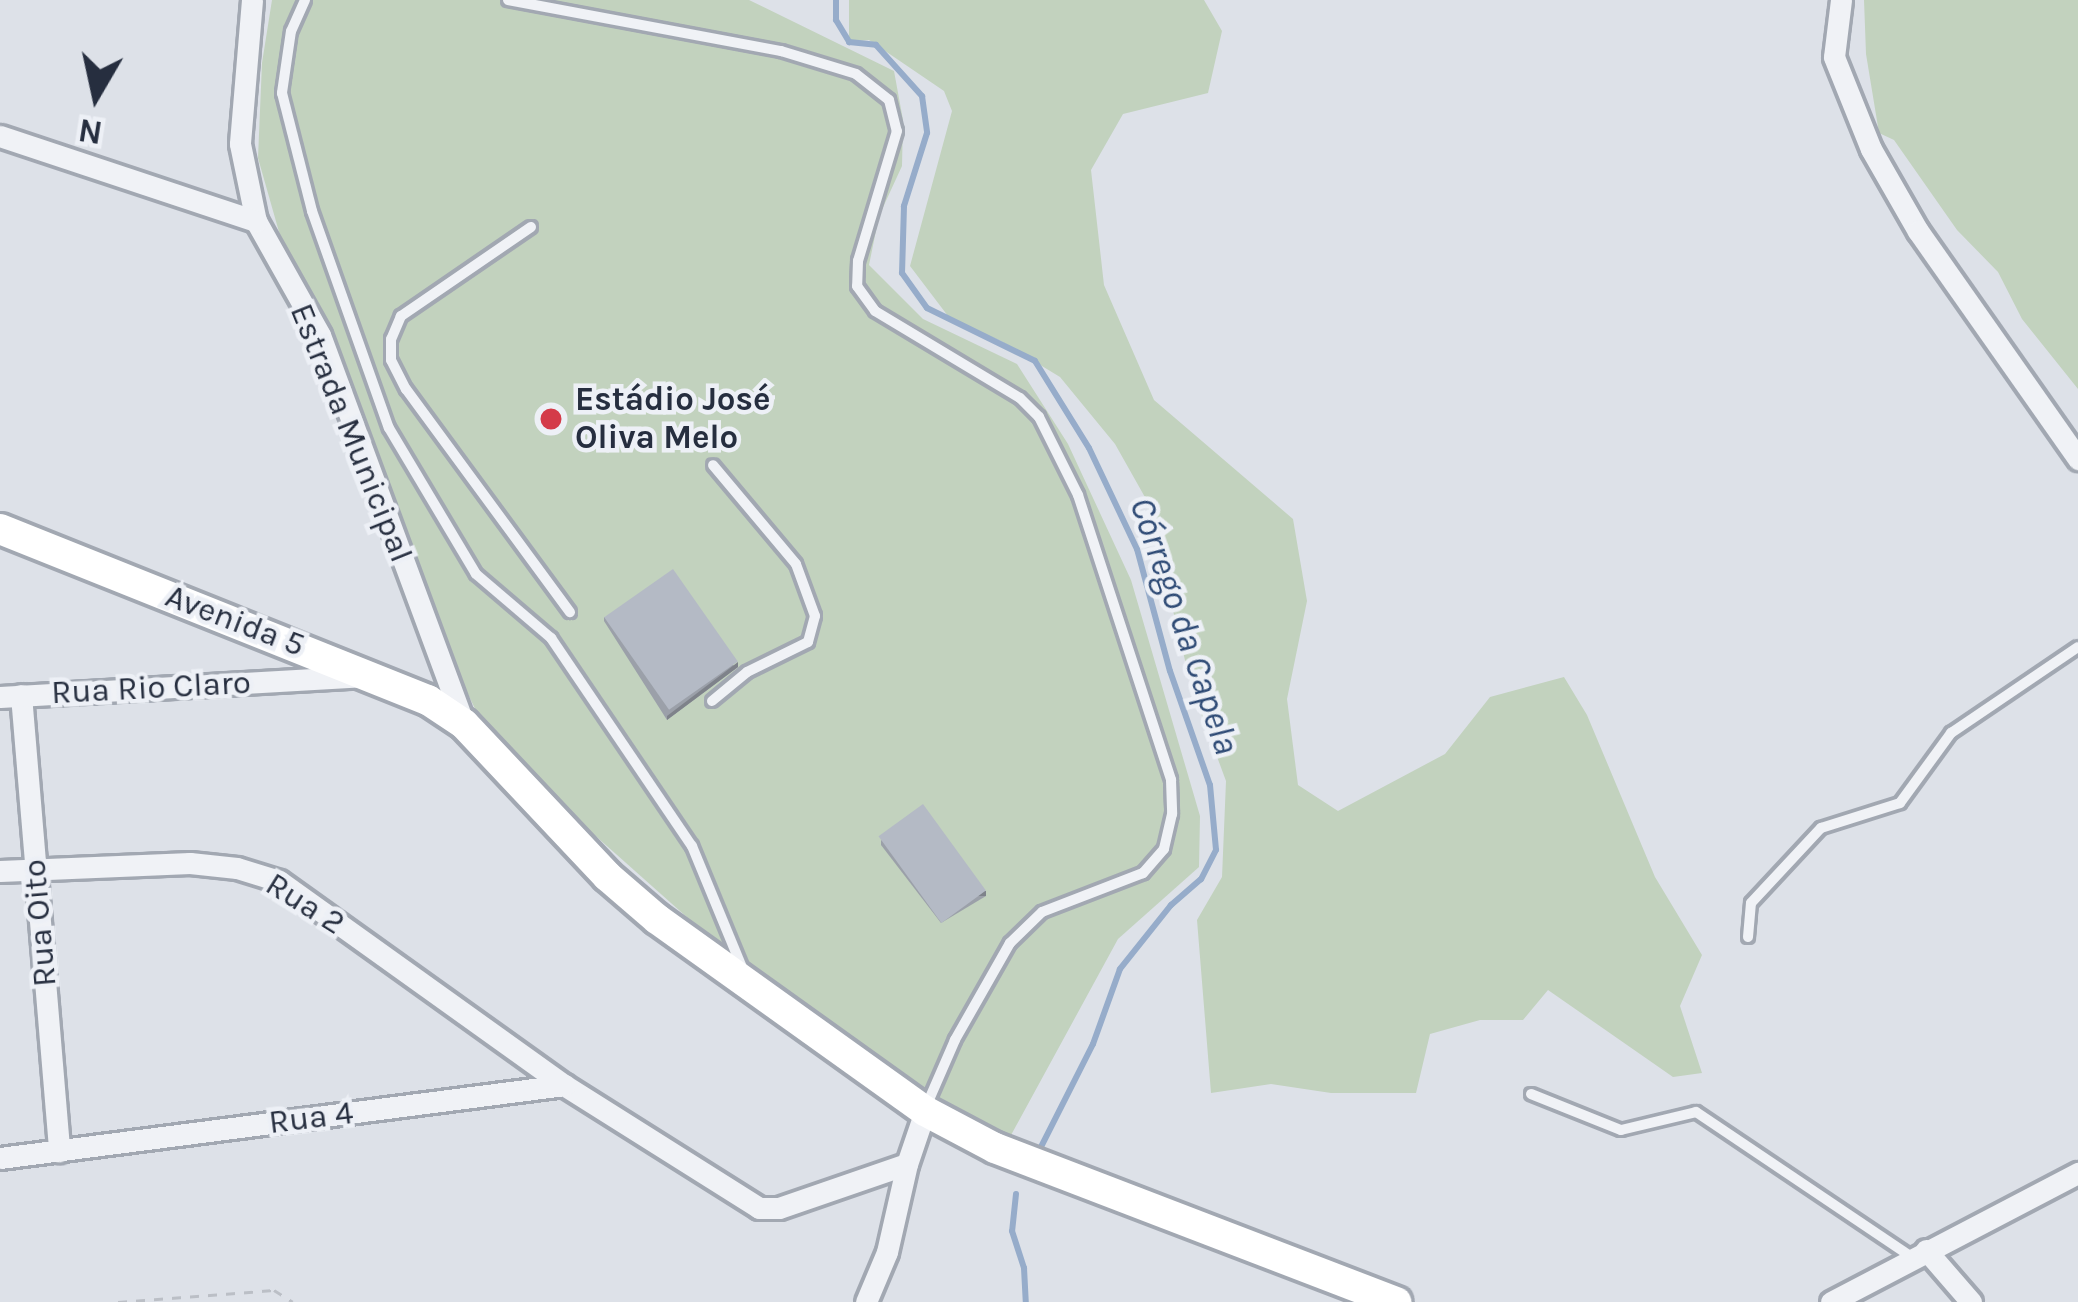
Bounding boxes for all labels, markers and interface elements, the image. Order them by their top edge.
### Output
north arrow [36,36,156,156]
text: N [76,111,105,152]
street label: Estrada Municipal [281,298,421,568]
place label: Estádio José Oliva Melo [575,380,770,458]
marker: Estádio José Oliva Melo [538,406,564,432]
water label: Córrego da Capela [1120,492,1248,760]
street label: Avenida 5 [160,576,310,666]
street label: Rua Rio Claro [50,663,252,713]
street label: Rua Oito [15,858,65,988]
street label: Rua 2 [258,865,352,943]
street label: Rua 4 [267,1093,355,1143]

